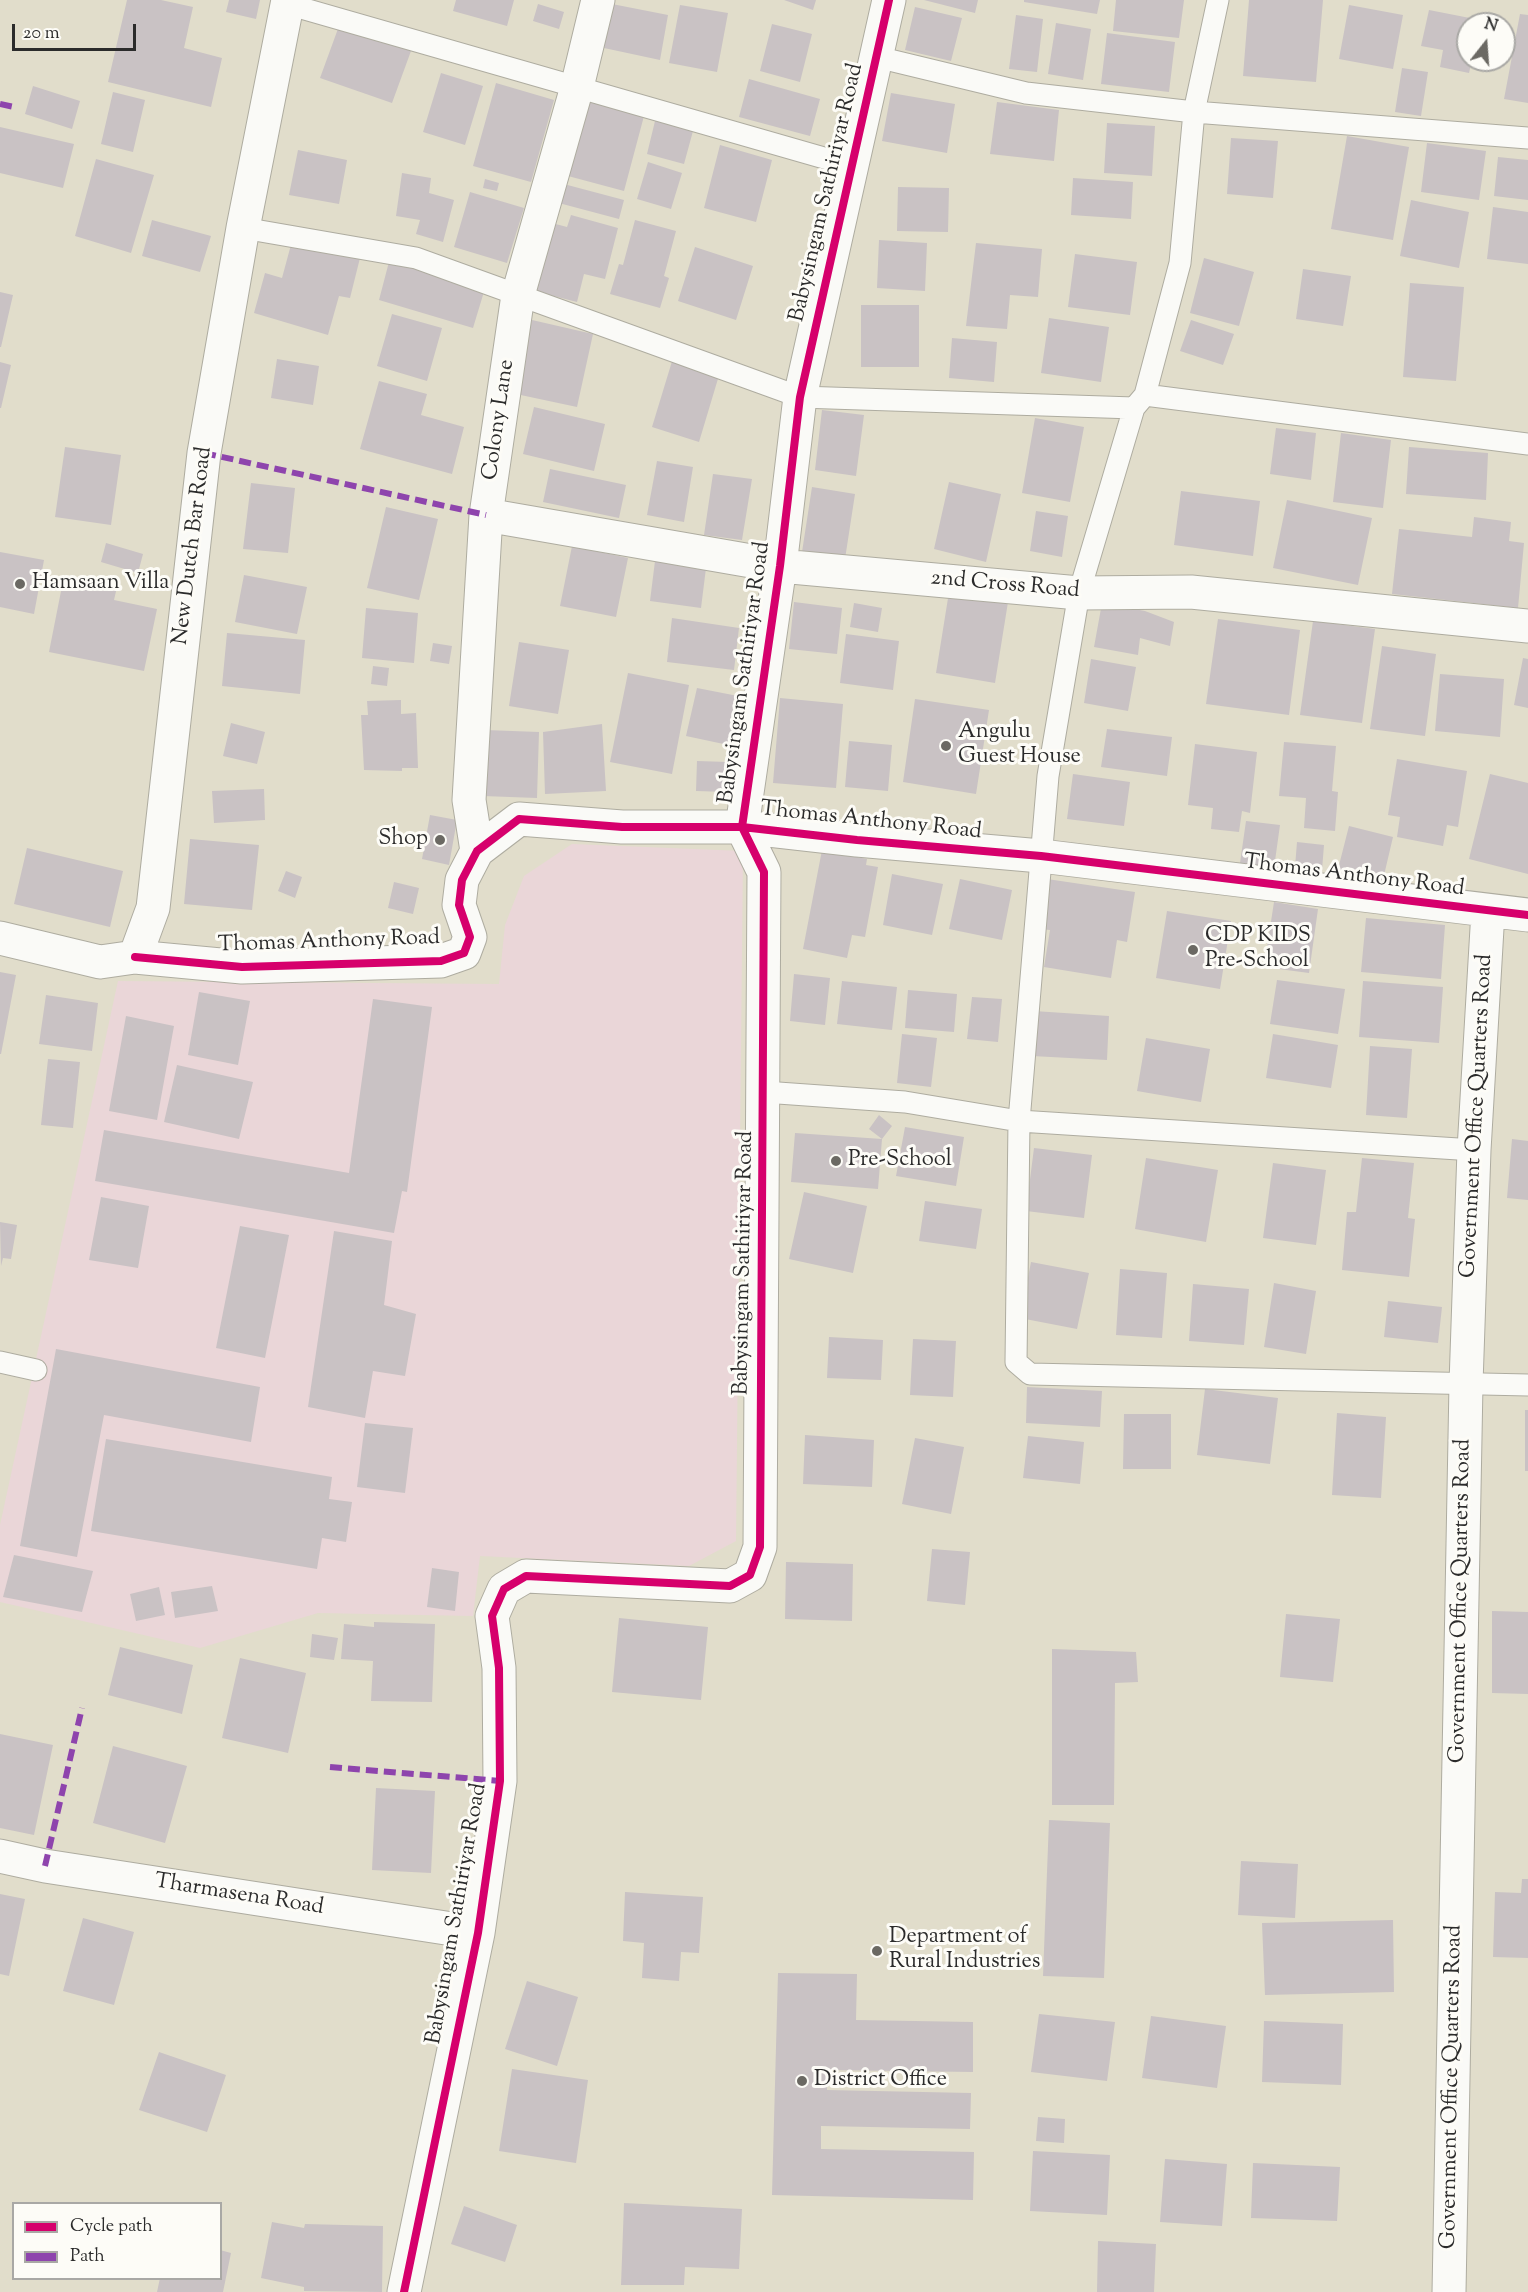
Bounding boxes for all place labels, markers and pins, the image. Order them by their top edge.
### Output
place label: Hamsaan Villa [32,571,169,597]
marker: Hamsaan Villa [13,577,27,591]
place label: Angulu Guest House [958,720,1081,772]
marker: Angulu Guest House [939,739,953,753]
place label: Shop [378,827,428,853]
marker: Shop [433,833,447,847]
place label: CDP KIDS Pre-School [1205,924,1311,975]
marker: CDP KIDS Pre-School [1186,943,1200,957]
place label: Pre-School [848,1148,952,1174]
marker: Pre-School [829,1154,843,1168]
place label: Department of Rural Industries [889,1925,1040,1976]
marker: Department of Rural Industries [870,1944,884,1958]
place label: District Office [814,2068,947,2094]
marker: District Office [795,2074,809,2088]

